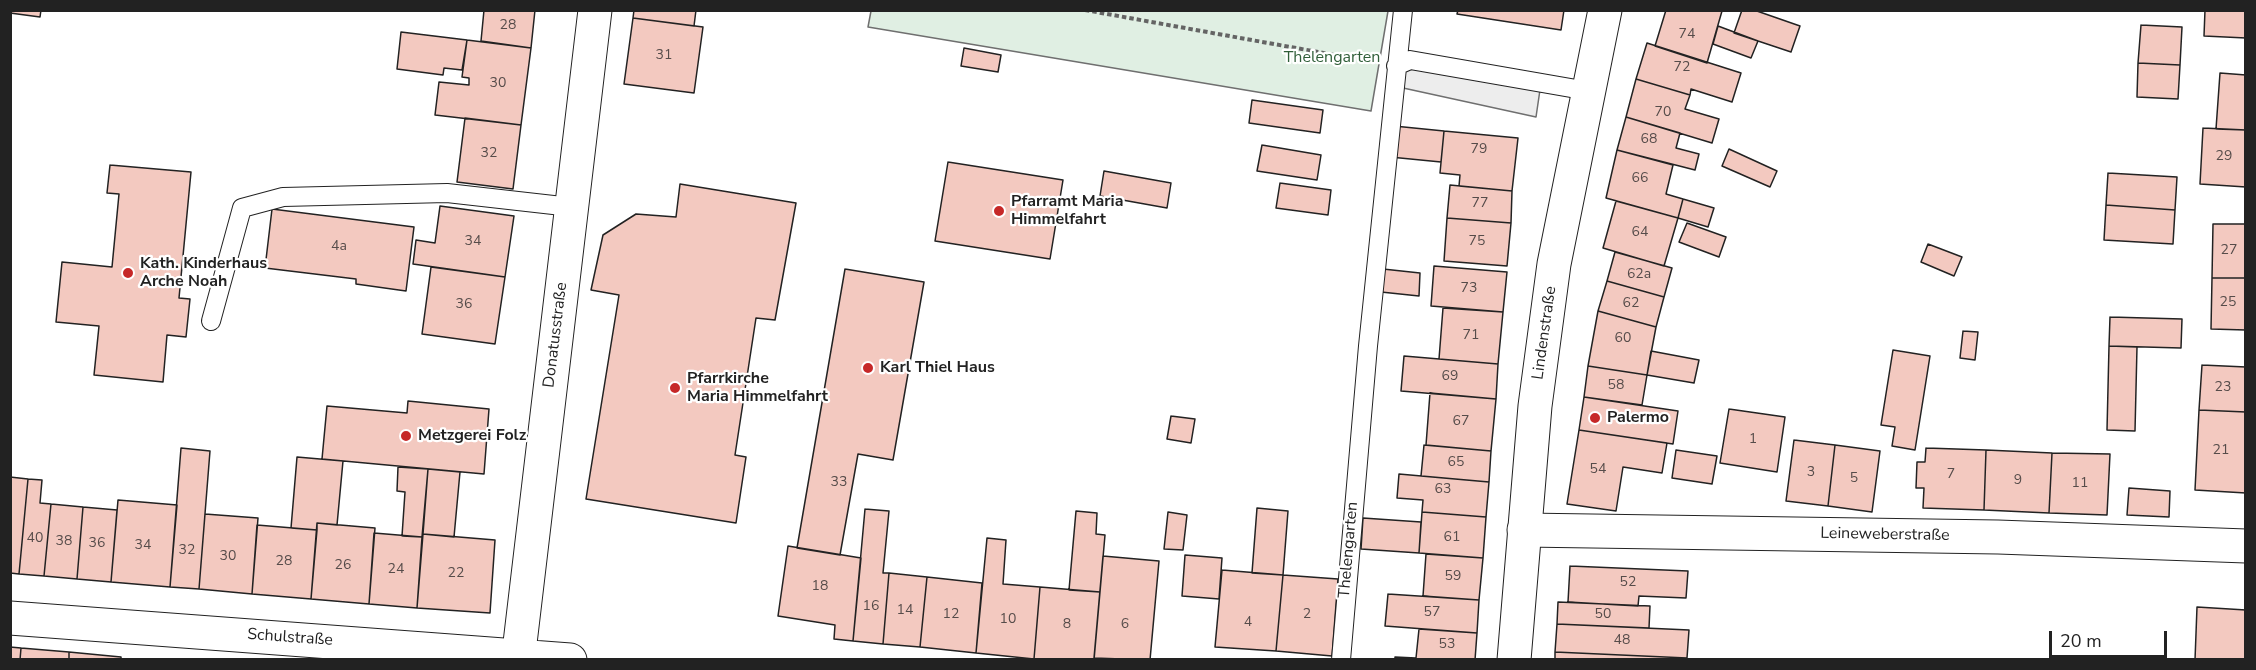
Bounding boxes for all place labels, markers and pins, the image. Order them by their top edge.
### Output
place label: Pfarramt Maria Himmelfahrt [1011,192,1123,230]
marker: Pfarramt Maria Himmelfahrt [992,204,1006,218]
place label: Kath. Kinderhaus Arche Noah [140,254,267,292]
marker: Kath. Kinderhaus Arche Noah [121,266,135,280]
place label: Karl Thiel Haus [880,358,995,378]
marker: Karl Thiel Haus [861,361,875,375]
place label: Pfarrkirche Maria Himmelfahrt [687,369,828,407]
marker: Pfarrkirche Maria Himmelfahrt [668,381,682,395]
place label: Palermo [1607,408,1669,428]
marker: Palermo [1588,411,1602,425]
place label: Metzgerei Folz [418,426,526,446]
marker: Metzgerei Folz [399,429,413,443]

